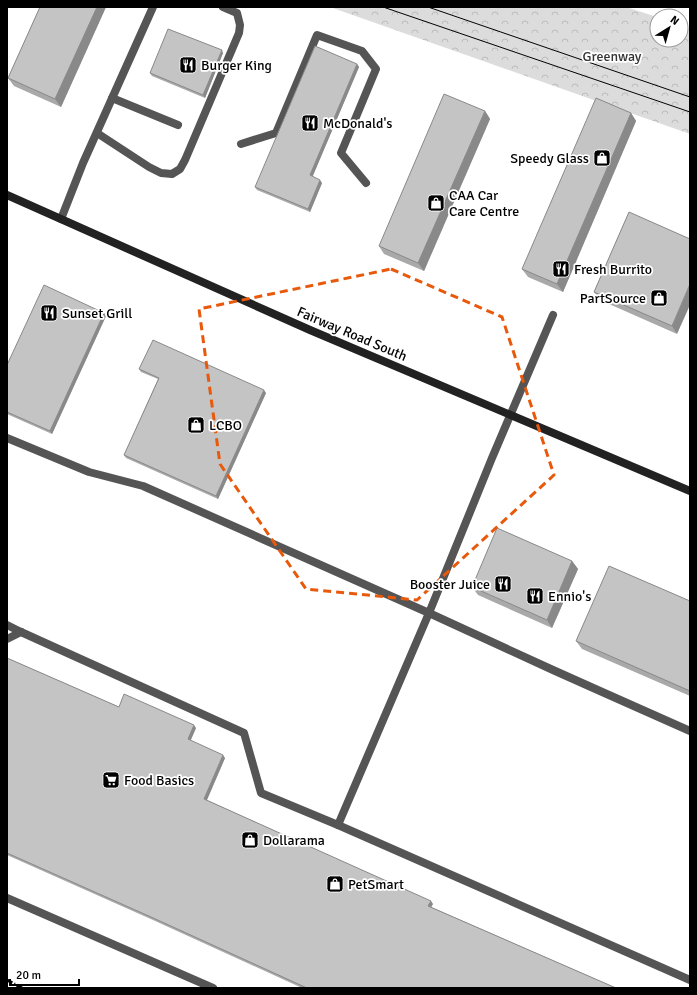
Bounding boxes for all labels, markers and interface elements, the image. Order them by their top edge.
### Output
north arrow [649,8,689,48]
text: N [668,13,682,28]
park label: Greenway [583,48,642,65]
restaurant icon: Burger King [178,55,198,75]
place label: Burger King [201,57,272,74]
restaurant icon: McDonald's [300,113,320,133]
place label: McDonald's [323,115,392,132]
shop icon: Speedy Glass [592,148,612,168]
place label: Speedy Glass [510,150,589,167]
place label: CAA Car Care Centre [449,187,519,220]
shop icon: CAA Car Care Centre [426,193,446,213]
restaurant icon: Fresh Burrito [551,259,571,279]
place label: Fresh Burrito [574,261,652,278]
shop icon: PartSource [649,288,669,308]
place label: PartSource [580,290,646,307]
restaurant icon: Sunset Grill [39,303,59,323]
street label: Fairway Road South [294,303,410,365]
place label: Sunset Grill [62,305,132,322]
shop icon: LCBO [186,415,206,435]
place label: LCBO [209,417,242,434]
restaurant icon: Booster Juice [493,574,513,594]
place label: Booster Juice [410,576,490,593]
restaurant icon: Ennio's [525,586,545,606]
place label: Ennio's [548,588,591,605]
supermarket icon: Food Basics [101,770,121,790]
place label: Food Basics [124,772,194,789]
shop icon: Dollarama [240,830,260,850]
place label: Dollarama [263,832,325,849]
shop icon: PetSmart [325,874,345,894]
place label: PetSmart [348,876,404,893]
scale bar [10,961,79,987]
text: 20 m [16,968,41,983]

